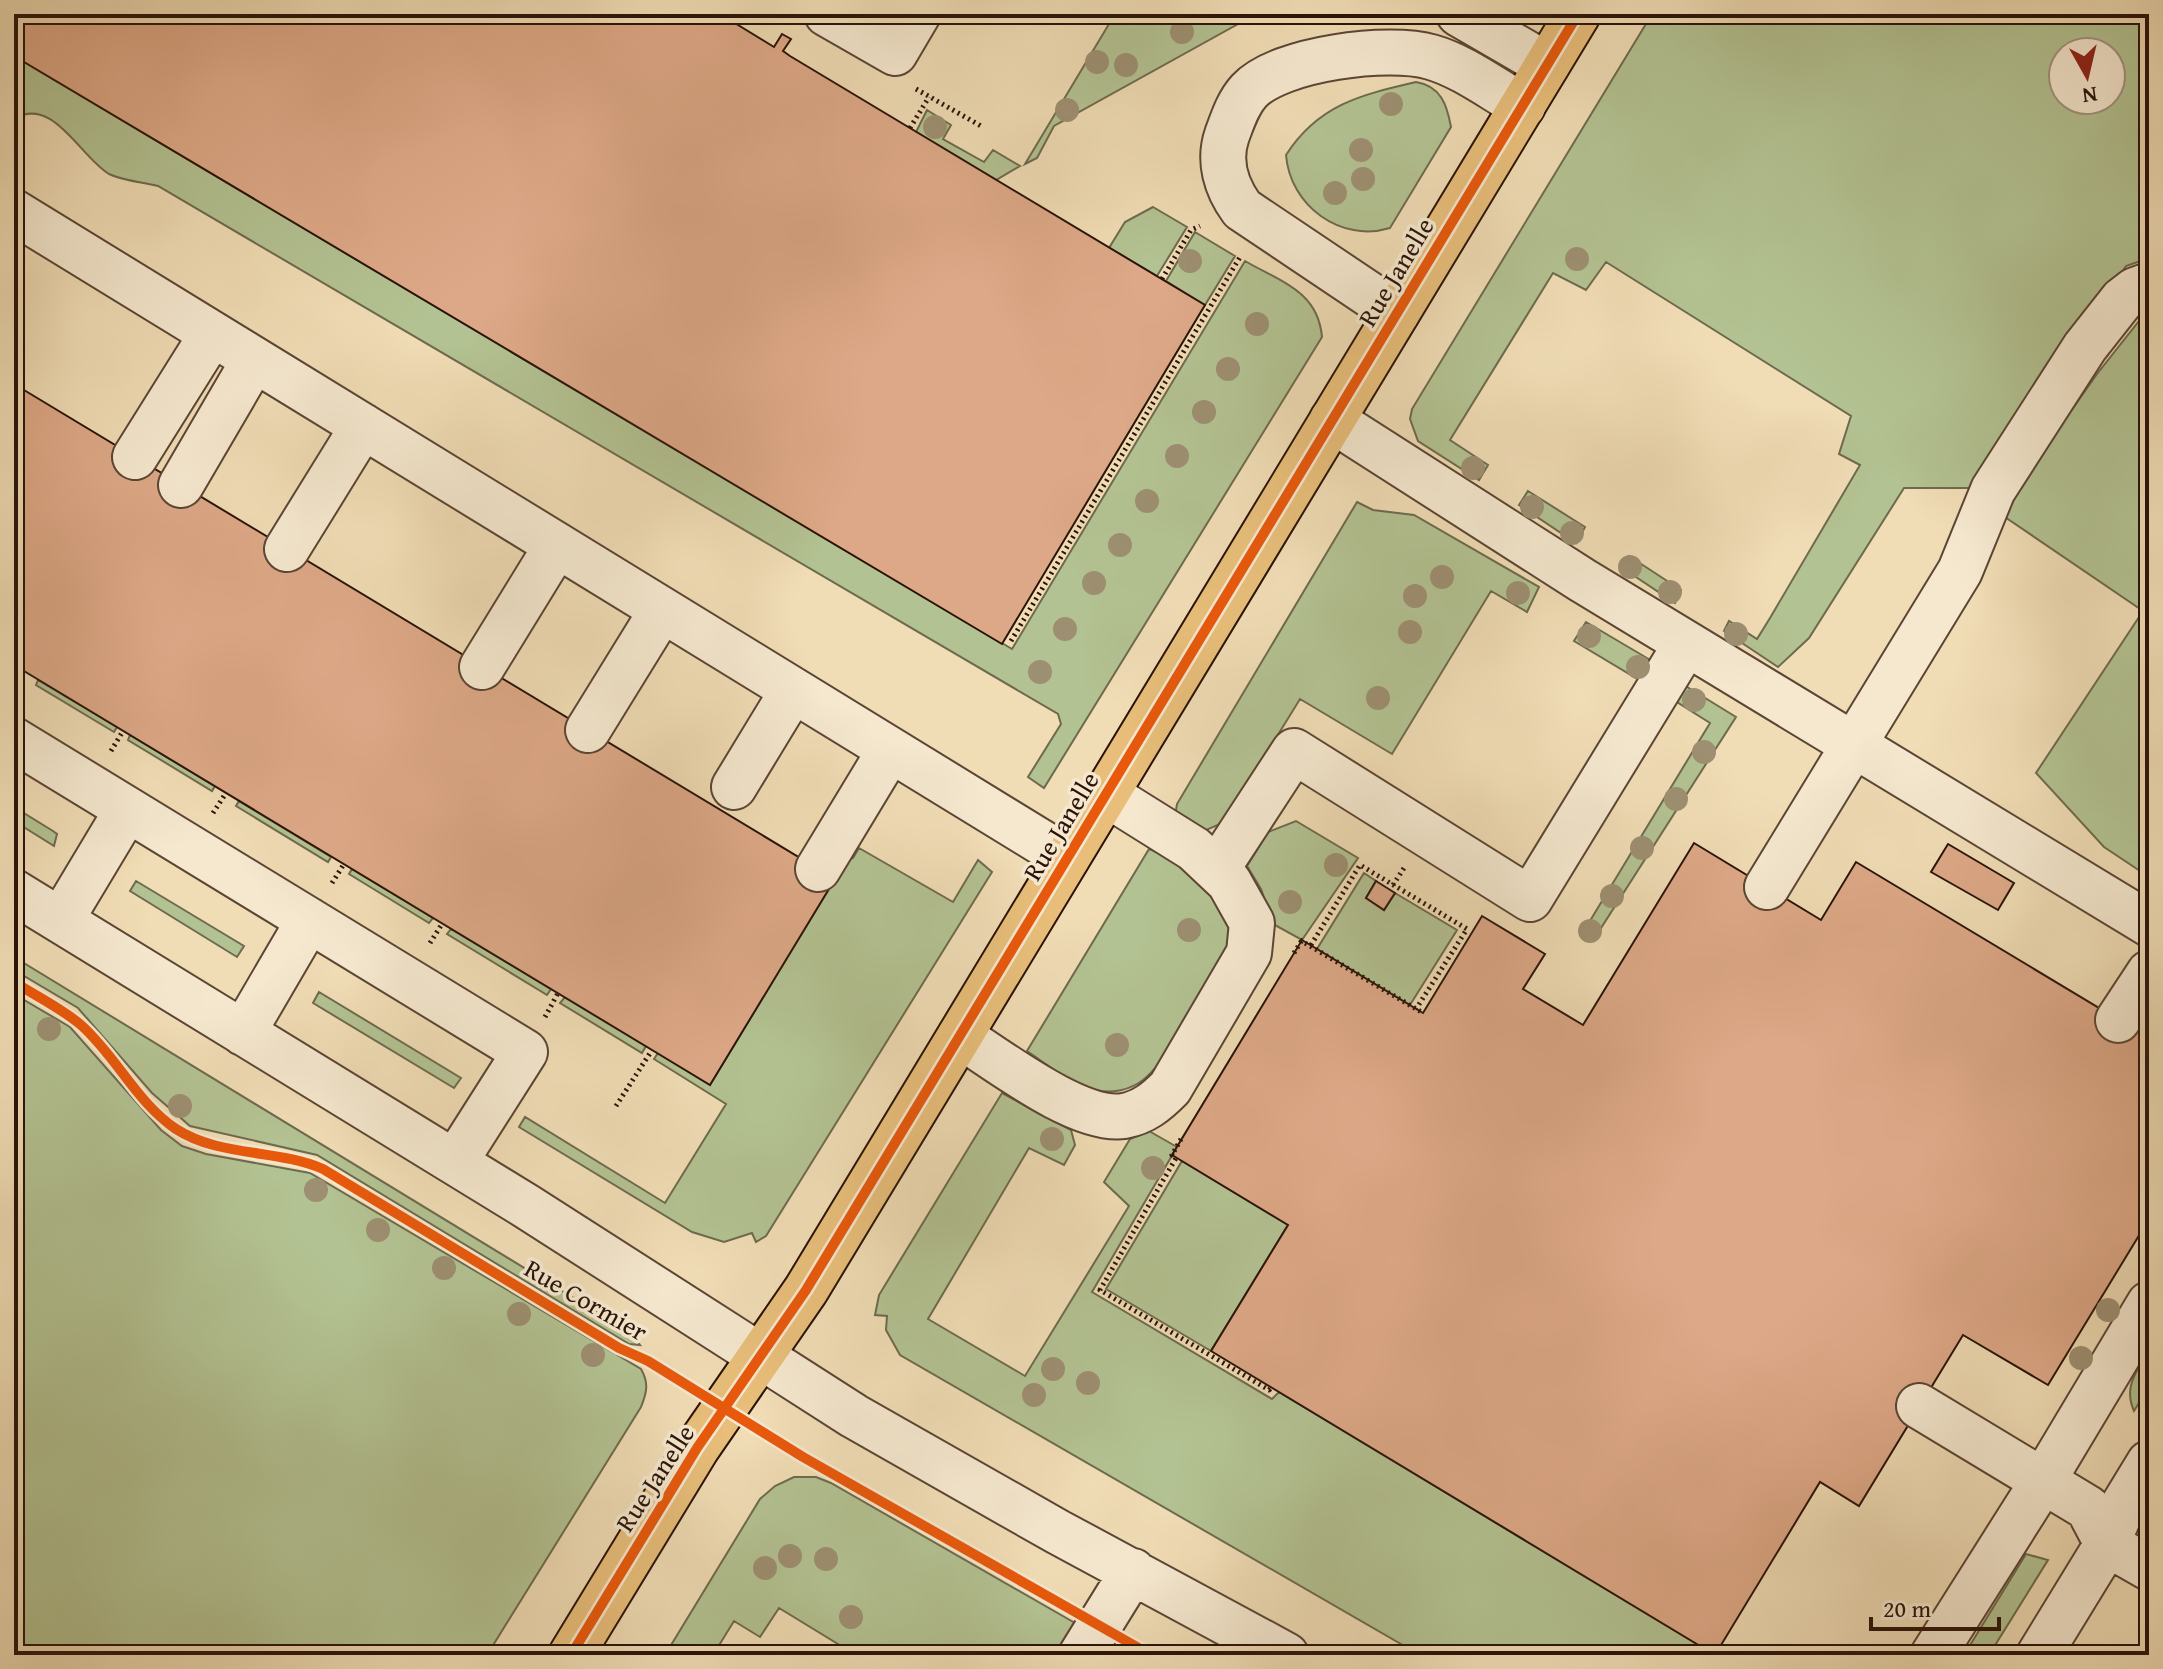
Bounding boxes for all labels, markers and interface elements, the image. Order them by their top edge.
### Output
north arrow [2047,36,2127,116]
text: N [2080,79,2099,113]
street label: Rue Janelle [1348,210,1443,334]
street label: Rue Janelle [1013,764,1108,888]
street label: Rue Cormier [517,1249,655,1351]
street label: Rue Janelle [605,1416,704,1539]
scale bar [1871,1581,1999,1631]
text: 20 m [1883,1591,1931,1626]

